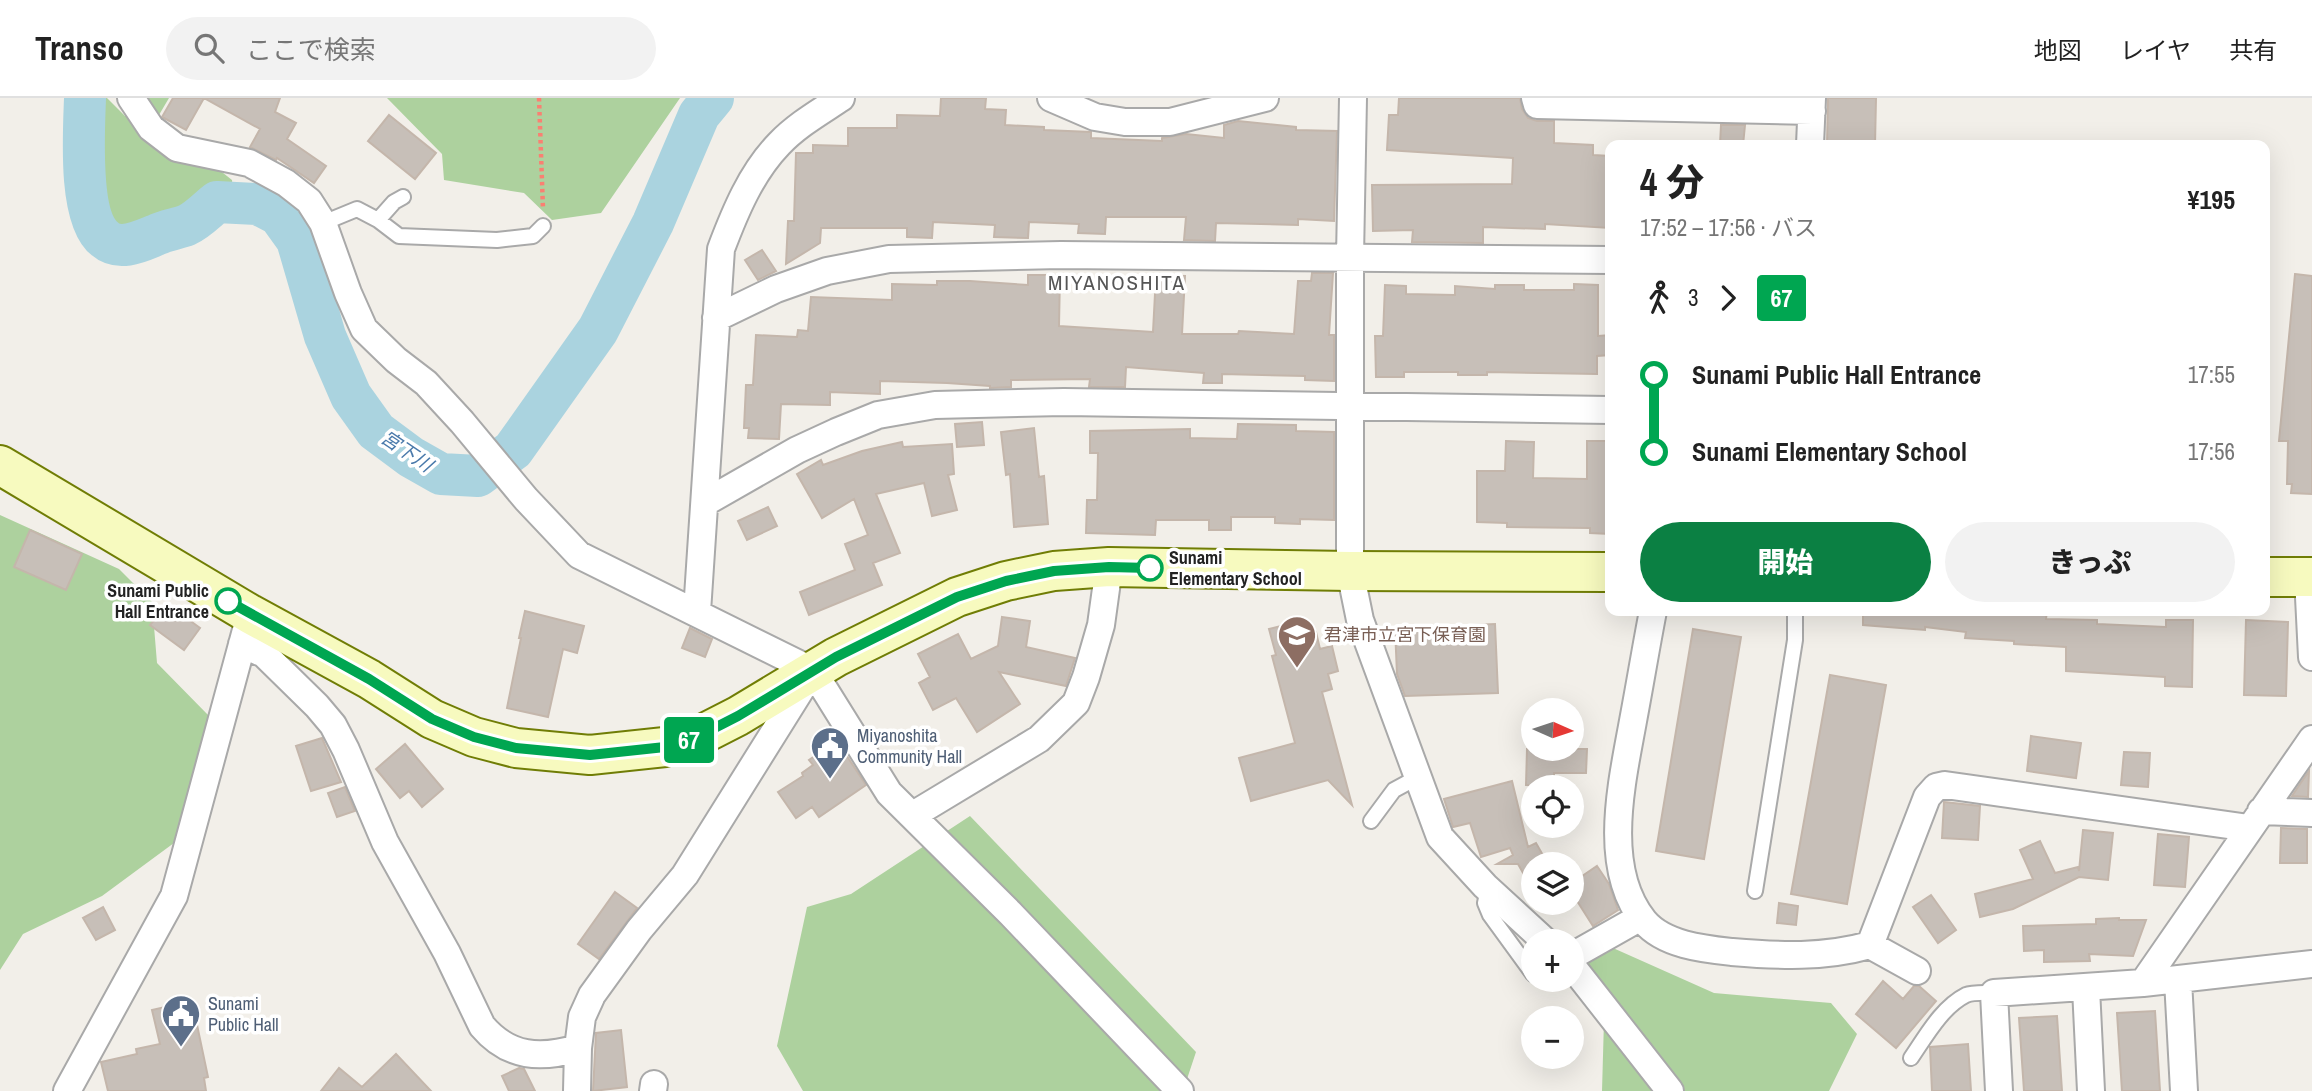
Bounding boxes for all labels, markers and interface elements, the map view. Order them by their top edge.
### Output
search box [166,17,656,80]
text: Transo [35,26,124,70]
icon: search [190,29,228,67]
text: ここで検索 [246,32,376,67]
text: 地図 [2034,34,2082,66]
text: レイヤ [2120,34,2191,66]
text: 共有 [2229,34,2277,66]
text: 4 分 [1640,157,1704,208]
text: ¥195 [2188,182,2235,217]
text: 17:52 – 17:56 · バス [1640,212,1817,243]
district label: MIYANOSHITA [1048,268,1186,297]
icon: walk [1640,279,1678,317]
icon: forward [1709,279,1747,317]
text: 3 [1688,282,1699,313]
text: 67 [1771,282,1792,314]
text: Sunami Public Hall Entrance [1692,357,1981,392]
text: 17:55 [2188,359,2235,390]
water label: 宮下川 [376,424,440,479]
text: Sunami Elementary School [1692,434,1967,469]
text: 17:56 [2188,436,2235,467]
button: 開始 [1640,522,1931,602]
button: きっぷ [1945,522,2235,602]
place label: Sunami Elementary School [1169,545,1302,591]
marker: Sunami Elementary School [1137,555,1163,581]
place label: Sunami Public Hall Entrance [107,578,209,624]
marker: Sunami Public Hall Entrance [215,588,241,614]
school or university icon: 君津市立宮下保育園 [1276,614,1318,669]
place label: 君津市立宮下保育園 [1324,622,1486,647]
north arrow [1521,698,1584,761]
map controls [1521,698,1584,1069]
line badge: 67 [658,717,720,763]
place label: Miyanoshita Community Hall [857,723,962,769]
text: 67 [678,724,700,756]
public building icon: Miyanoshita Community Hall [809,725,851,780]
button: locate [1521,775,1584,838]
button: layers [1521,852,1584,915]
button: + [1521,929,1584,992]
place label: Sunami Public Hall [208,991,279,1037]
public building icon: Sunami Public Hall [160,993,202,1048]
button: − [1521,1006,1584,1069]

